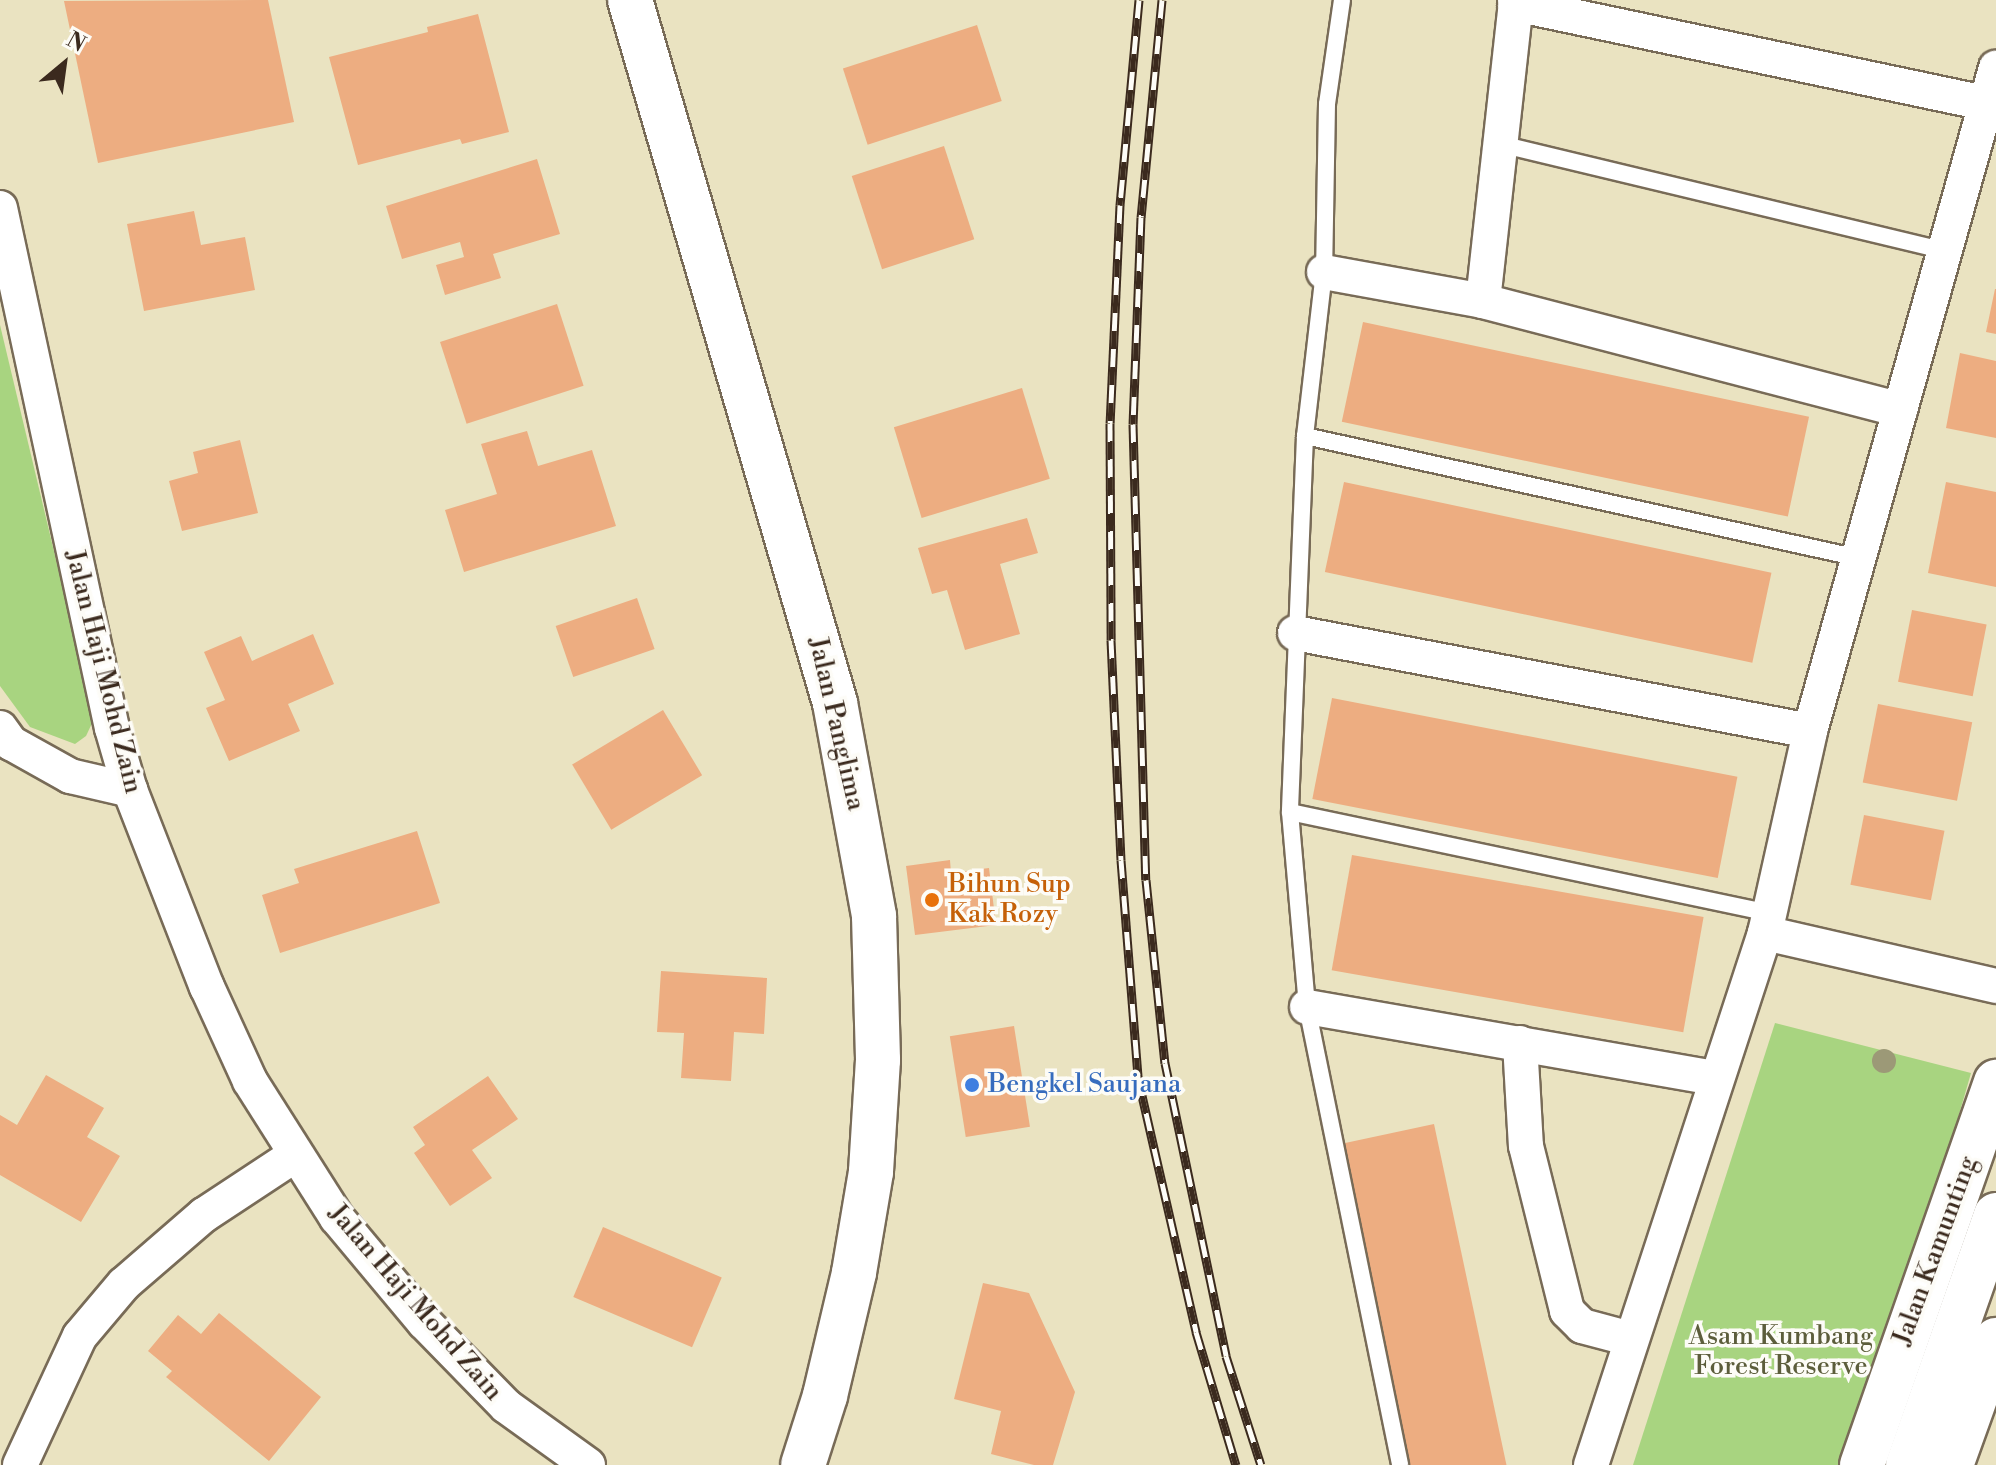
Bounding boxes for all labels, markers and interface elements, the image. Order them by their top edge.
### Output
north arrow [24,24,104,104]
text: N [62,27,90,59]
street label: Jalan Haji Mohd Zain [58,547,148,797]
street label: Jalan Panglima [801,634,871,814]
place label: Bihun Sup Kak Rozy [948,869,1071,930]
marker: Bihun Sup Kak Rozy [923,891,941,909]
place label: Bengkel Saujana [988,1069,1181,1101]
marker: Bengkel Saujana [963,1076,981,1094]
street label: Jalan Kamunting [1887,1152,1985,1350]
street label: Jalan Haji Mohd Zain [321,1199,509,1407]
park label: Asam Kumbang Forest Reserve [1689,1321,1873,1382]

